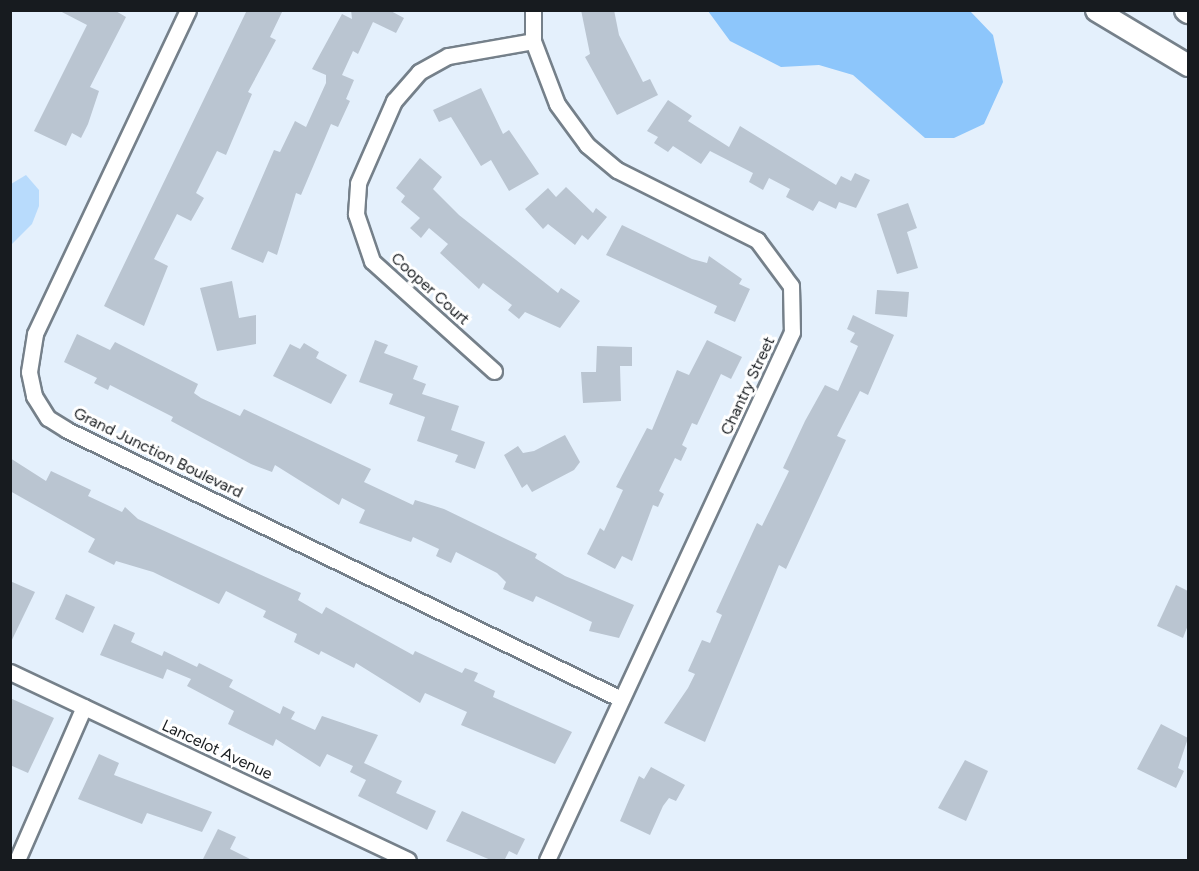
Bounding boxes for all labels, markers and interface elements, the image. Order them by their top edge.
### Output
street label: Cooper Court [387,249,473,329]
street label: Chantry Street [717,334,779,438]
street label: Grand Junction Boulevard [70,404,246,502]
street label: Lancelot Avenue [159,716,275,784]

